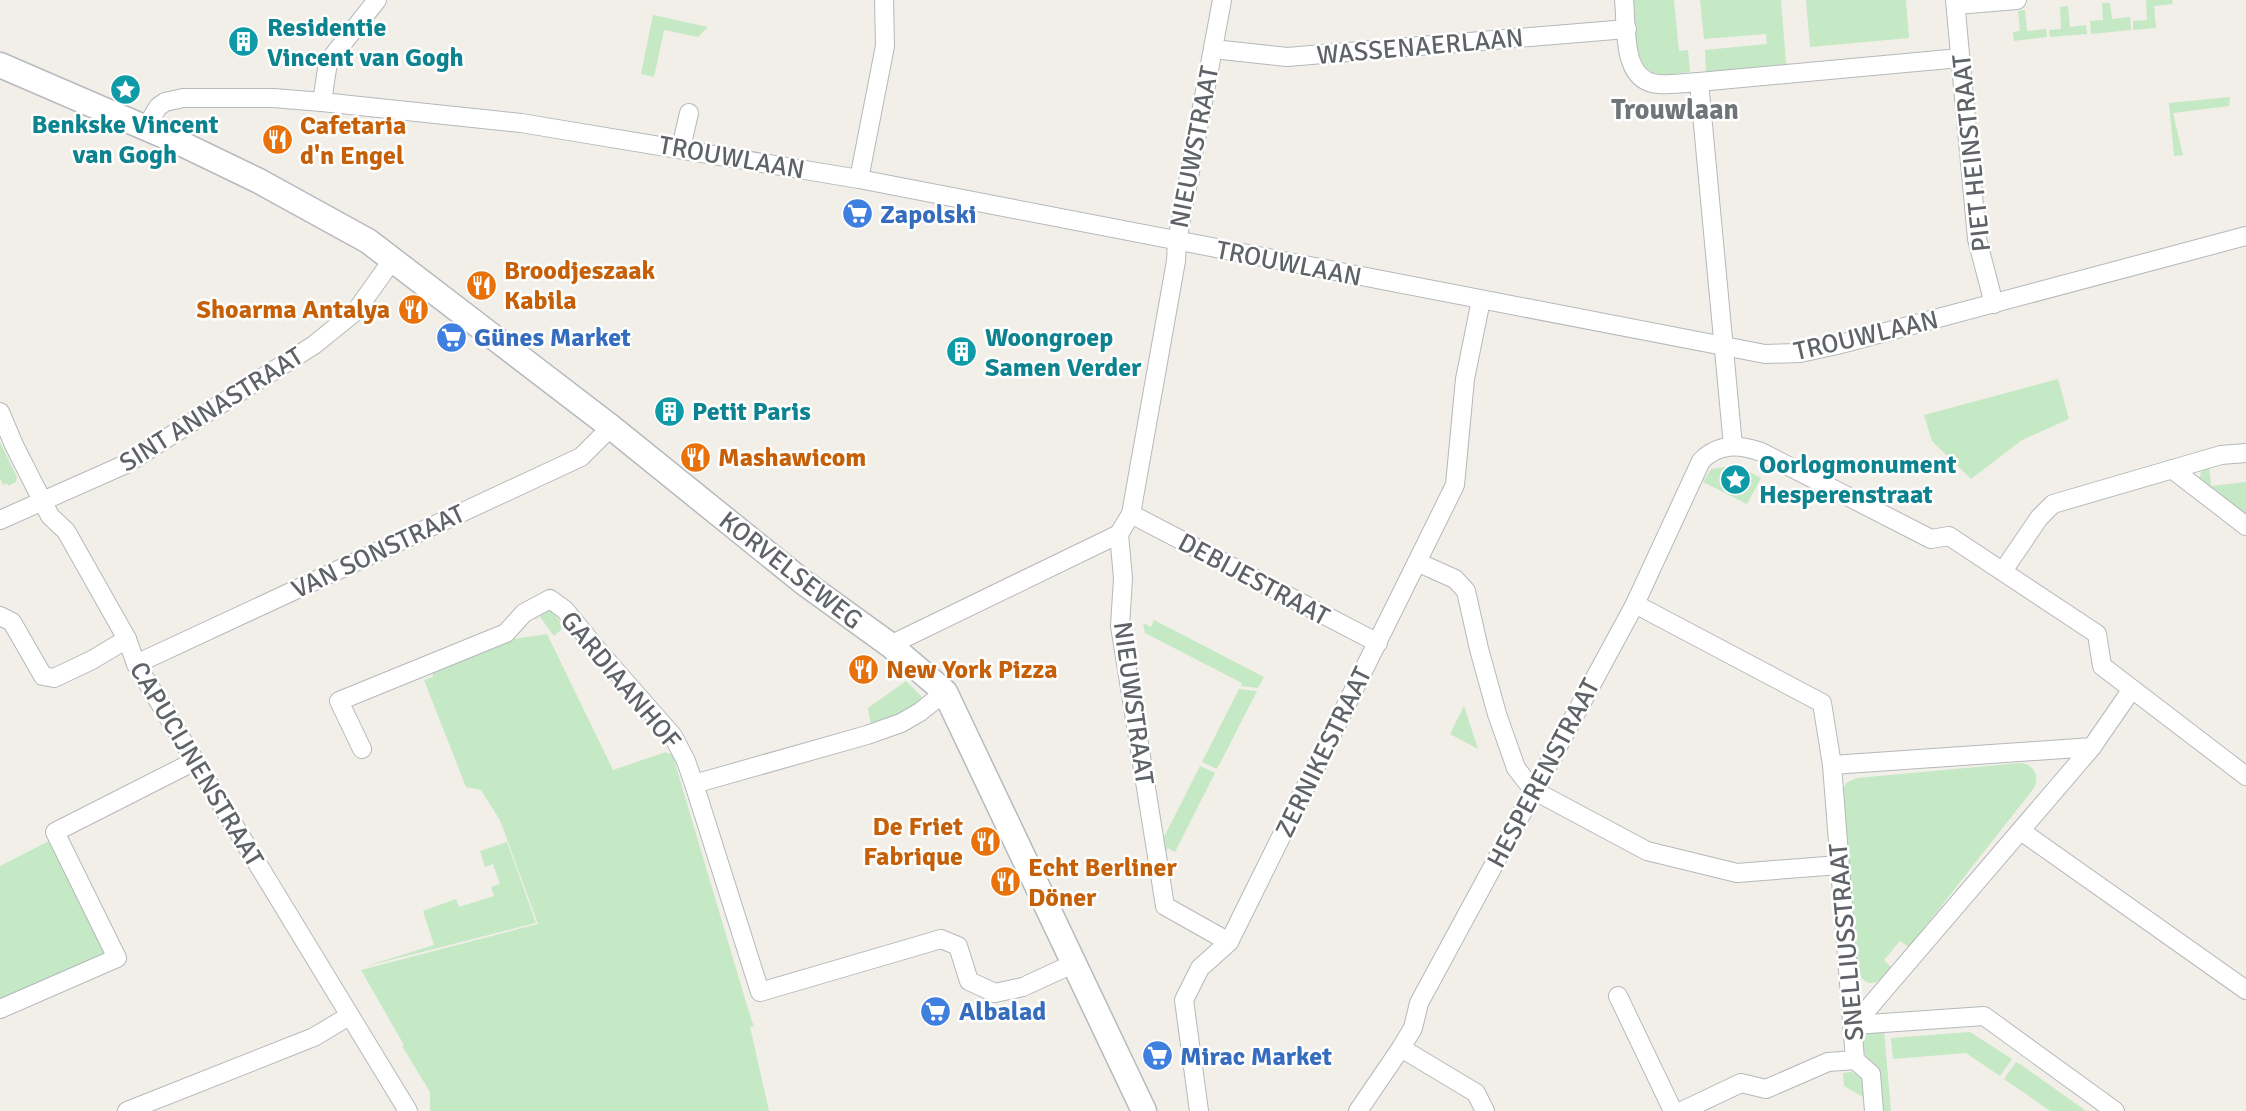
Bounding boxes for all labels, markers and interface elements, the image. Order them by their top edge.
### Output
place label: Residentie Vincent van Gogh [267,12,464,74]
street label: WASSENAERLAAN [1315,22,1525,72]
building icon: Residentie Vincent van Gogh [227,25,261,59]
street label: PIET HEINSTRAAT [1946,52,1998,253]
street label: NIEUWSTRAAT [1164,63,1226,231]
place icon: Benkske Vincent van Gogh [108,72,142,106]
district label: Trouwlaan [1611,93,1739,127]
place label: Benkske Vincent van Gogh [32,109,219,171]
place label: Cafetaria d'n Engel [300,110,406,172]
restaurant icon: Cafetaria d'n Engel [260,123,294,157]
street label: TROUWLAAN [656,129,807,187]
supermarket icon: Zapolski [840,197,874,231]
place label: Zapolski [880,199,977,231]
street label: TROUWLAAN [1213,234,1364,294]
place label: Broodjeszaak Kabila [504,255,656,317]
restaurant icon: Broodjeszaak Kabila [464,268,498,302]
restaurant icon: Shoarma Antalya [396,292,430,326]
place label: Shoarma Antalya [196,294,390,326]
street label: TROUWLAAN [1791,304,1942,368]
supermarket icon: Günes Market [434,320,468,354]
place label: Günes Market [474,322,631,354]
place label: Woongroep Samen Verder [985,322,1142,384]
building icon: Woongroep Samen Verder [945,335,979,369]
street label: SINT ANNASTRAAT [114,340,309,479]
building icon: Petit Paris [652,394,686,428]
place label: Petit Paris [692,396,811,428]
restaurant icon: Mashawicom [678,440,712,474]
place label: Mashawicom [718,442,866,474]
place label: Oorlogmonument Hesperenstraat [1759,449,1957,511]
place icon: Oorlogmonument Hesperenstraat [1719,462,1753,496]
street label: VAN SONSTRAAT [287,498,470,606]
street label: KORVELSEWEG [712,505,868,637]
street label: DEBIJESTRAAT [1173,527,1335,633]
street label: GARDIAANHOF [553,605,687,756]
street label: NIEUWSTRAAT [1106,620,1160,787]
restaurant icon: New York Pizza [846,652,880,686]
place label: New York Pizza [886,654,1058,686]
street label: CAPUCIJNENSTRAAT [122,656,270,873]
street label: ZERNIKESTRAAT [1269,662,1379,843]
street label: HESPERENSTRAAT [1481,673,1607,873]
place label: De Friet Fabrique [863,811,963,873]
restaurant icon: De Friet Fabrique [969,824,1003,858]
street label: SNELLIUSSTRAAT [1822,842,1872,1042]
place label: Echt Berliner Döner [1028,852,1177,914]
restaurant icon: Echt Berliner Döner [988,865,1022,899]
supermarket icon: Albalad [919,994,953,1028]
place label: Albalad [959,996,1046,1028]
supermarket icon: Mirac Market [1140,1039,1174,1073]
place label: Mirac Market [1180,1041,1332,1073]

